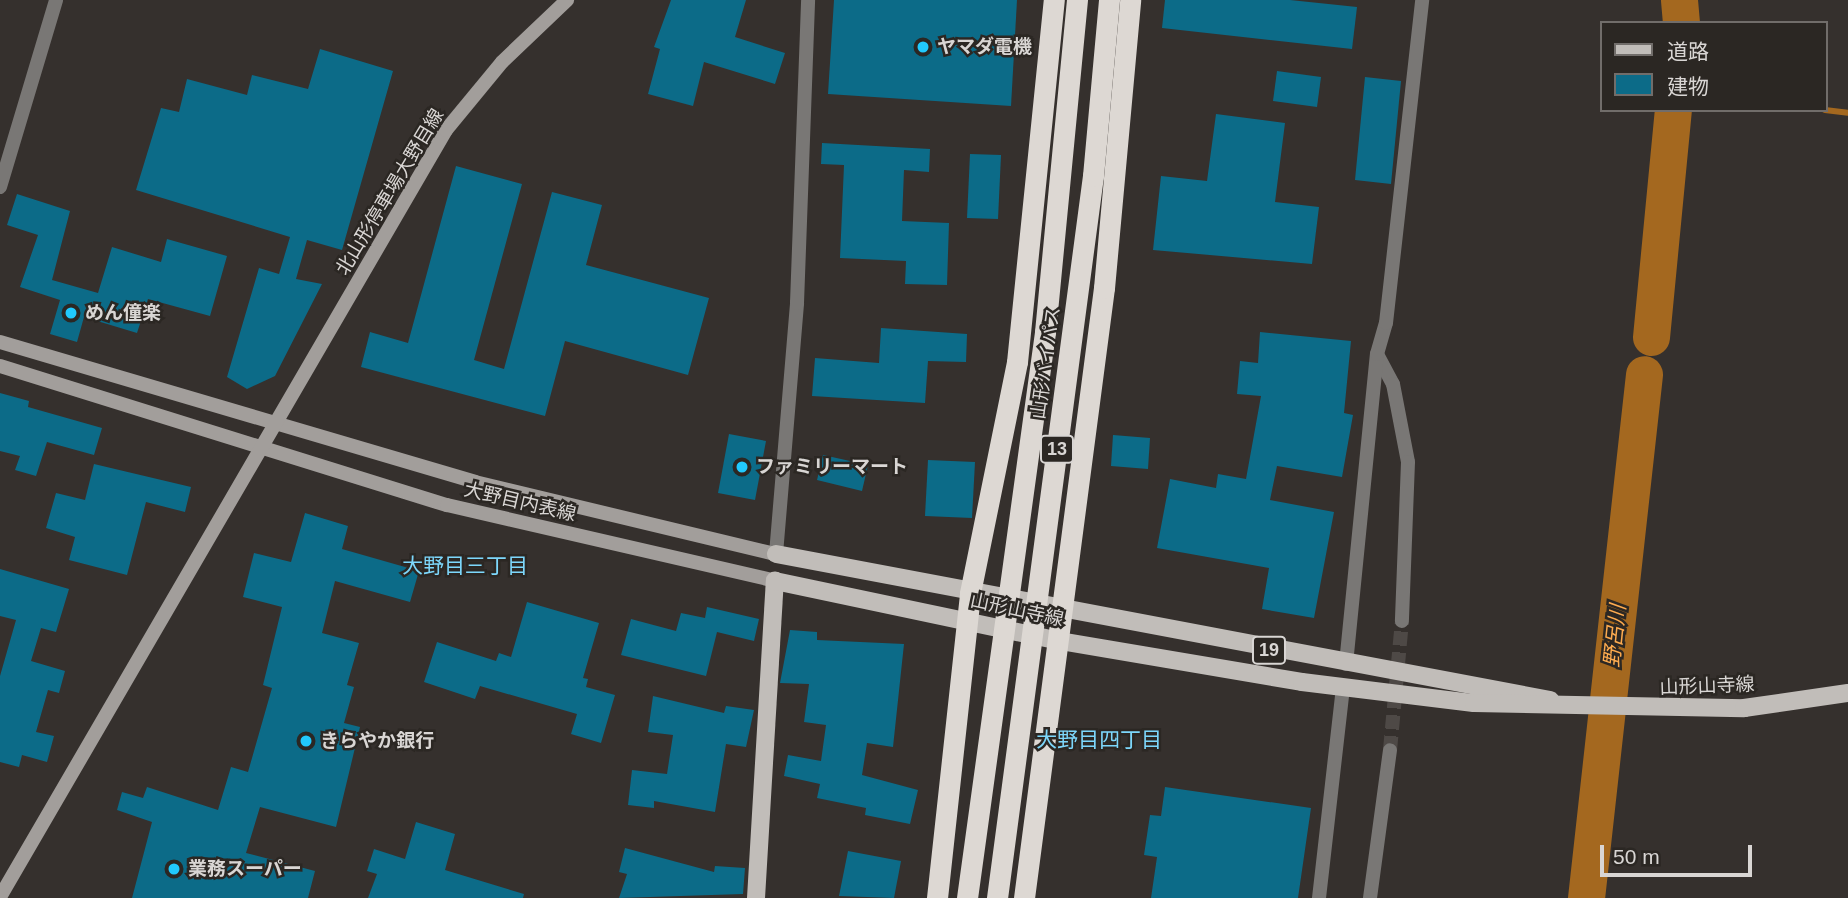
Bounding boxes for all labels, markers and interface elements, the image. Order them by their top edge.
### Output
legend [1600,21,1827,112]
place label: ヤマダ電機 [937,36,1032,58]
marker: ヤマダ電機 [915,39,931,55]
text: 道路 [1667,40,1709,63]
text: 建物 [1667,75,1709,98]
street label: 北山形停車場大野目線 [331,105,449,279]
place label: めん僮楽 [85,302,161,324]
marker: めん僮楽 [63,305,79,321]
street label: 山形バイパス [1027,305,1065,421]
road number: 13 [1040,434,1074,463]
place label: ファミリーマート [756,456,908,478]
marker: ファミリーマート [734,459,750,475]
street label: 大野目内表線 [462,478,578,526]
district label: 大野目三丁目 [402,553,528,579]
street label: 山形山寺線 [968,589,1066,631]
water label: 野呂川 [1599,603,1631,669]
road number: 19 [1252,636,1286,664]
street label: 山形山寺線 [1659,673,1755,699]
district label: 大野目四丁目 [1036,727,1162,753]
place label: きらやか銀行 [320,730,434,752]
marker: きらやか銀行 [298,733,314,749]
scale bar [1603,832,1755,876]
text: 50 m [1613,845,1660,868]
place label: 業務スーパー [188,858,302,880]
marker: 業務スーパー [166,861,182,877]

